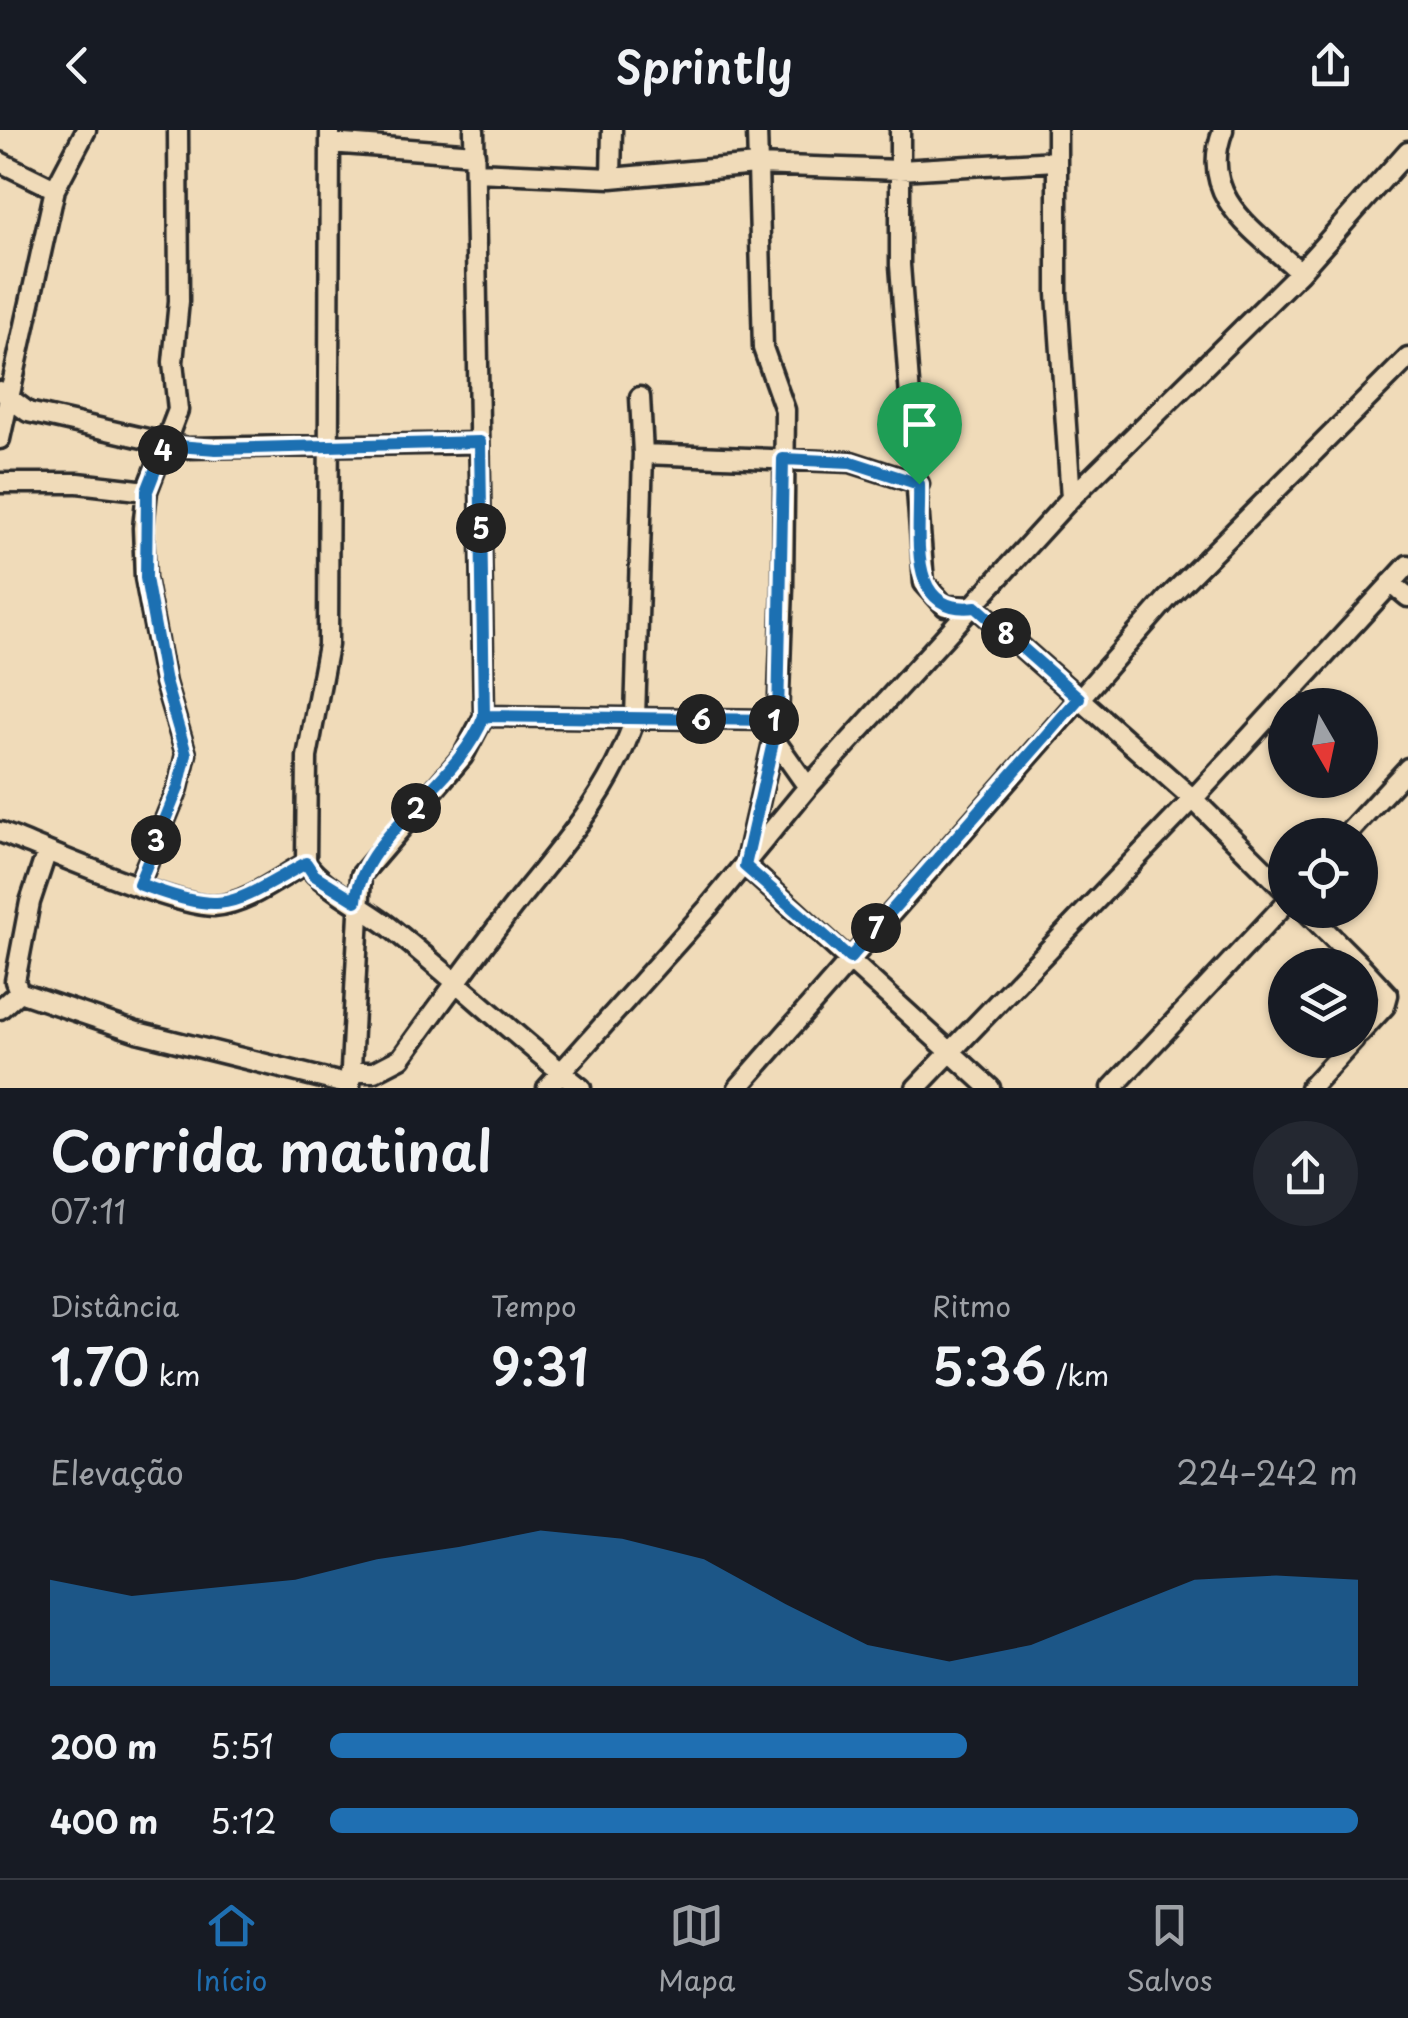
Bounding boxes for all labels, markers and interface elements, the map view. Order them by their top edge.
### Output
text: Sprintly [615,31,793,99]
icon: back [50,38,105,93]
icon: share [1303,38,1358,93]
pin [877,382,962,485]
icon: arrive [892,397,947,452]
pin: 4 [138,425,188,475]
text: 4 [153,428,173,471]
pin: 5 [456,503,506,553]
text: 5 [472,506,490,549]
pin: 8 [981,608,1031,658]
text: 8 [997,611,1015,654]
north arrow [1268,688,1378,798]
map controls [1268,688,1378,1058]
pin: 6 [676,694,726,744]
pin: 1 [749,695,799,745]
text: 6 [691,697,711,740]
text: 1 [767,698,781,741]
pin: 2 [391,783,441,833]
text: 2 [406,786,426,829]
pin: 3 [131,815,181,865]
text: 3 [147,818,165,861]
button: locate [1268,818,1378,928]
pin: 7 [851,903,901,953]
text: 7 [868,906,884,949]
button: layers [1268,948,1378,1058]
text: Corrida matinal [50,1108,492,1191]
button: share [1253,1121,1358,1226]
text: 07:11 [50,1187,126,1235]
text: Distância [50,1284,179,1327]
text: Tempo [491,1284,577,1327]
text: Ritmo [932,1284,1011,1327]
text: 1.70 [50,1327,149,1403]
text: 9:31 [491,1327,589,1403]
text: 5:36 [932,1327,1047,1403]
text: km [149,1353,201,1396]
text: /km [1047,1353,1109,1396]
text: Elevação [50,1448,184,1496]
text: 224–242 m [1176,1448,1358,1496]
text: 200 m [50,1722,157,1770]
text: 5:51 [210,1722,274,1770]
text: 400 m [50,1797,158,1845]
text: 5:12 [210,1797,277,1845]
tab: Início [195,1898,267,2001]
tab: Mapa [658,1898,735,2001]
tab: Salvos [1126,1898,1213,2001]

